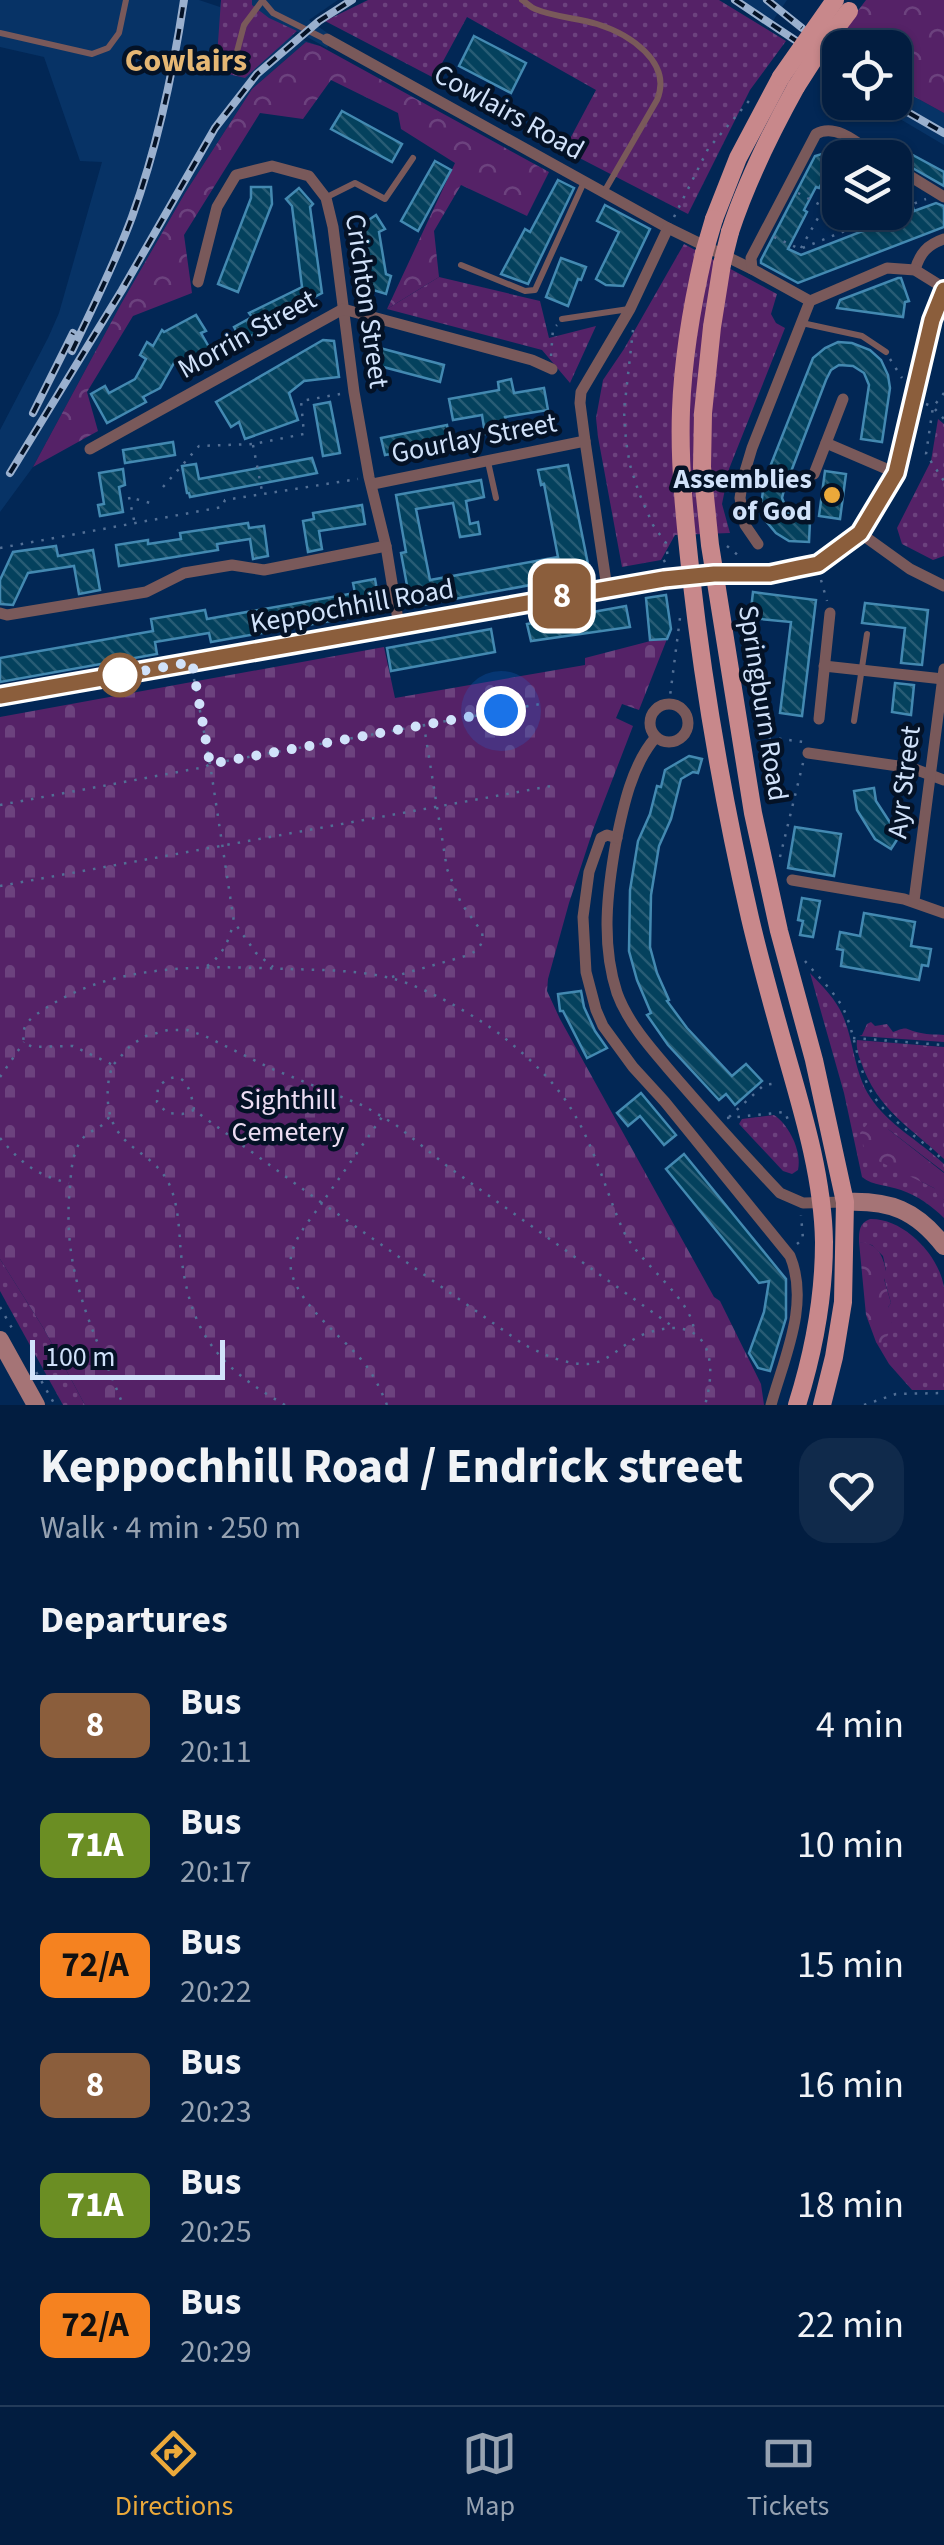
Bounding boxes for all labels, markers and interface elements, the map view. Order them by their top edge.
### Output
map controls [822,30,912,230]
button: locate [822,30,912,120]
district label: Cowlairs [125,38,247,84]
street label: Cowlairs Road [427,54,591,170]
button: layers [822,140,912,230]
street label: Crichton Street [335,211,399,391]
street label: Morrin Street [170,279,324,389]
street label: Gourlay Street [388,402,561,474]
place label: Assemblies of God [673,459,812,531]
marker: Assemblies of God [821,484,843,506]
line badge: 8 [530,564,594,628]
street label: Keppochhill Road [247,568,457,644]
text: 8 [553,571,571,621]
street label: Springburn Road [728,602,798,804]
unlabelled marker [99,654,141,696]
your location [476,686,526,736]
street label: Ayr Street [877,723,931,841]
park label: Sighthill Cemetery [231,1080,345,1152]
scale bar [30,1335,225,1380]
text: 100 m [45,1337,116,1377]
text: Keppochhill Road / Endrick street [40,1433,743,1501]
button: heart [799,1438,904,1543]
text: Walk · 4 min · 250 m [40,1505,301,1551]
text: Departures [40,1593,228,1647]
text: Bus [180,1675,241,1729]
text: 4 min [816,1698,904,1752]
text: 8 [86,1700,104,1750]
text: 20:11 [180,1729,252,1775]
text: Bus [180,1795,241,1849]
text: 10 min [797,1818,904,1872]
text: 71A [66,1820,124,1870]
text: 20:17 [180,1849,252,1895]
text: Bus [180,1915,241,1969]
text: 15 min [797,1938,904,1992]
text: 72/A [61,1940,129,1990]
text: 20:22 [180,1969,252,2015]
text: Bus [180,2035,241,2089]
text: 16 min [797,2058,904,2112]
text: 8 [86,2060,104,2110]
text: 20:23 [180,2089,252,2135]
text: Bus [180,2155,241,2209]
text: 18 min [797,2178,904,2232]
text: 71A [66,2180,124,2230]
text: 20:25 [180,2209,252,2255]
text: Bus [180,2275,241,2329]
text: 22 min [797,2298,904,2352]
text: 72/A [61,2300,129,2350]
text: 20:29 [180,2329,252,2375]
tab: Directions [115,2426,233,2526]
tab: Map [462,2426,517,2526]
tab: Tickets [747,2426,829,2526]

